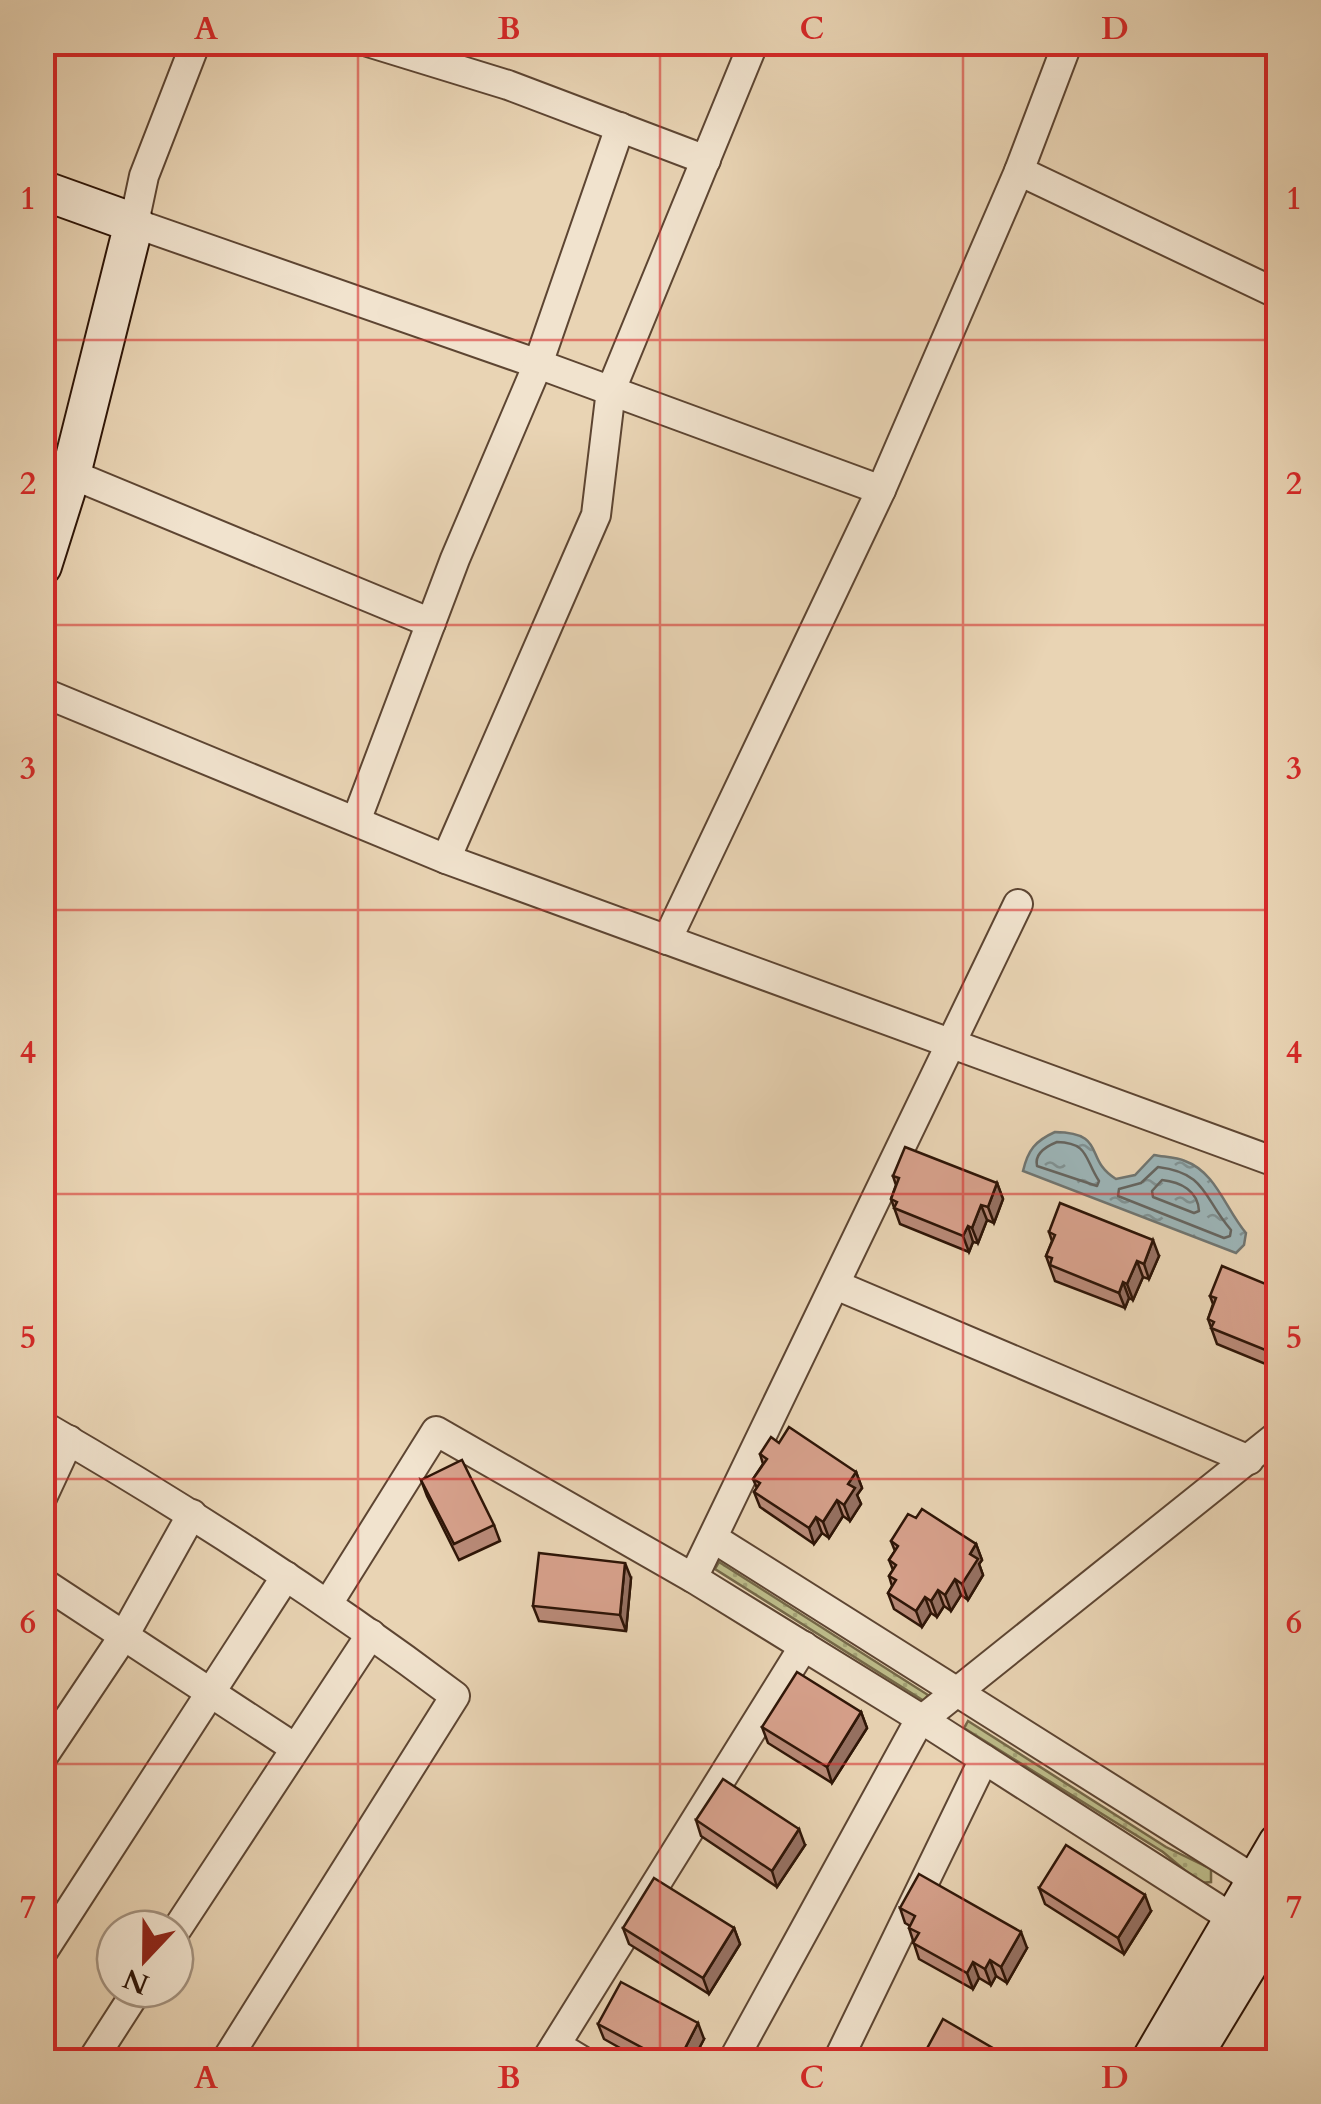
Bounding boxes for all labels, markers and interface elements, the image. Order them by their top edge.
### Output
text: A [194,7,218,51]
text: B [497,7,521,51]
text: C [800,7,824,51]
text: D [1101,7,1129,51]
text: 1 [20,177,36,221]
text: 1 [1286,177,1302,221]
text: 2 [20,462,36,506]
text: 2 [1286,462,1302,506]
text: 3 [20,747,36,791]
text: 3 [1286,747,1302,791]
text: 4 [20,1031,36,1075]
text: 4 [1286,1031,1302,1075]
text: 5 [20,1316,36,1360]
text: 5 [1286,1316,1302,1360]
text: 6 [20,1601,36,1645]
text: 6 [1286,1601,1302,1645]
text: 7 [20,1886,36,1930]
text: 7 [1286,1886,1302,1930]
north arrow [95,1909,195,2009]
text: N [118,1959,154,2003]
text: A [194,2056,218,2100]
text: B [497,2056,521,2100]
text: C [800,2056,824,2100]
text: D [1101,2056,1129,2100]

